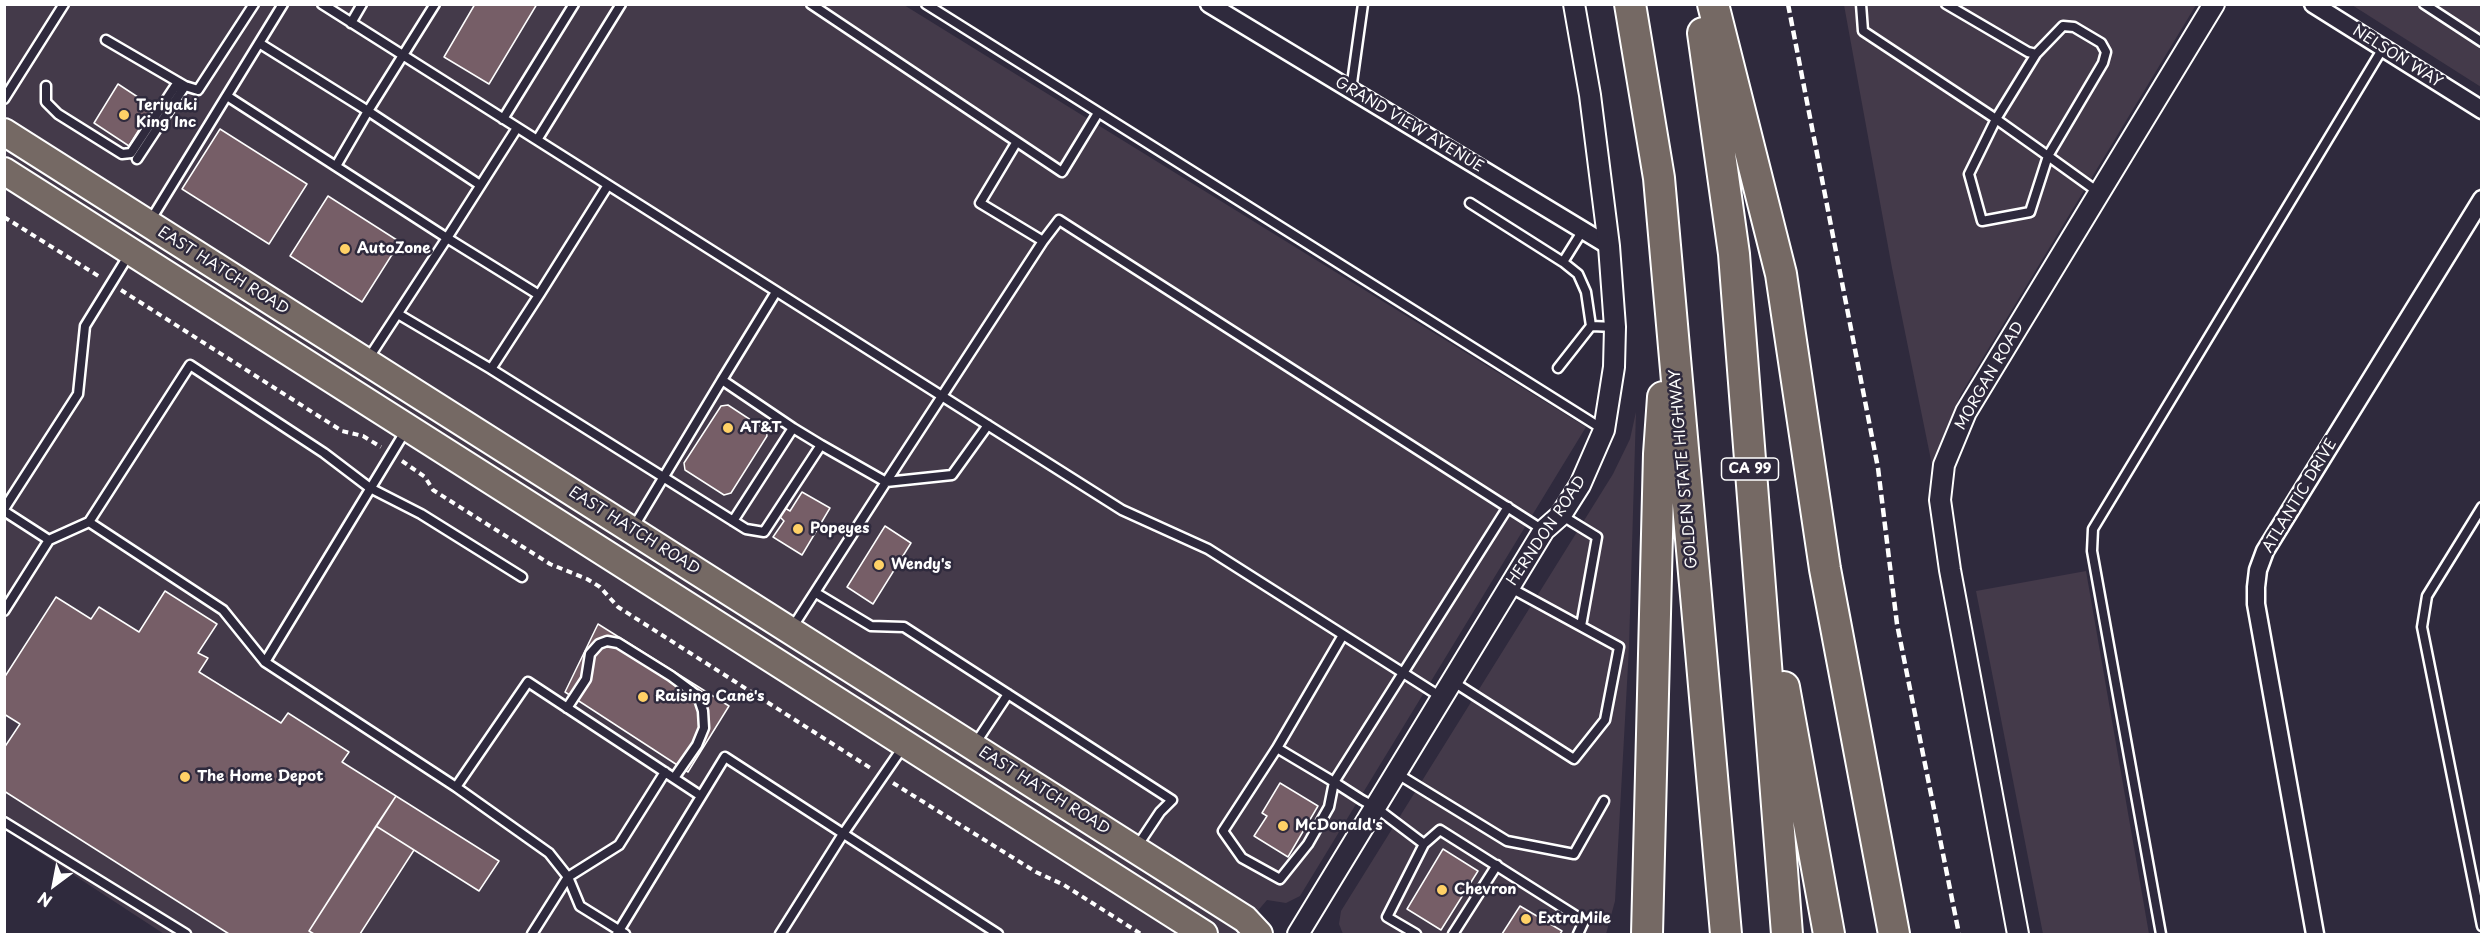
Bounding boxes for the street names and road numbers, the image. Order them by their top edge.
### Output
street label: NELSON WAY [2349,22,2445,92]
street label: GRAND VIEW AVENUE [1332,74,1486,176]
street label: EAST HATCH ROAD [154,223,292,319]
street label: MORGAN ROAD [1952,319,2028,433]
street label: GOLDEN STATE HIGHWAY [1666,368,1702,570]
street label: ATLANTIC DRIVE [2259,436,2341,556]
road number: CA 99 [1722,458,1778,480]
street label: HERNDON ROAD [1504,473,1590,589]
street label: EAST HATCH ROAD [565,483,703,579]
street label: EAST HATCH ROAD [975,743,1113,839]

